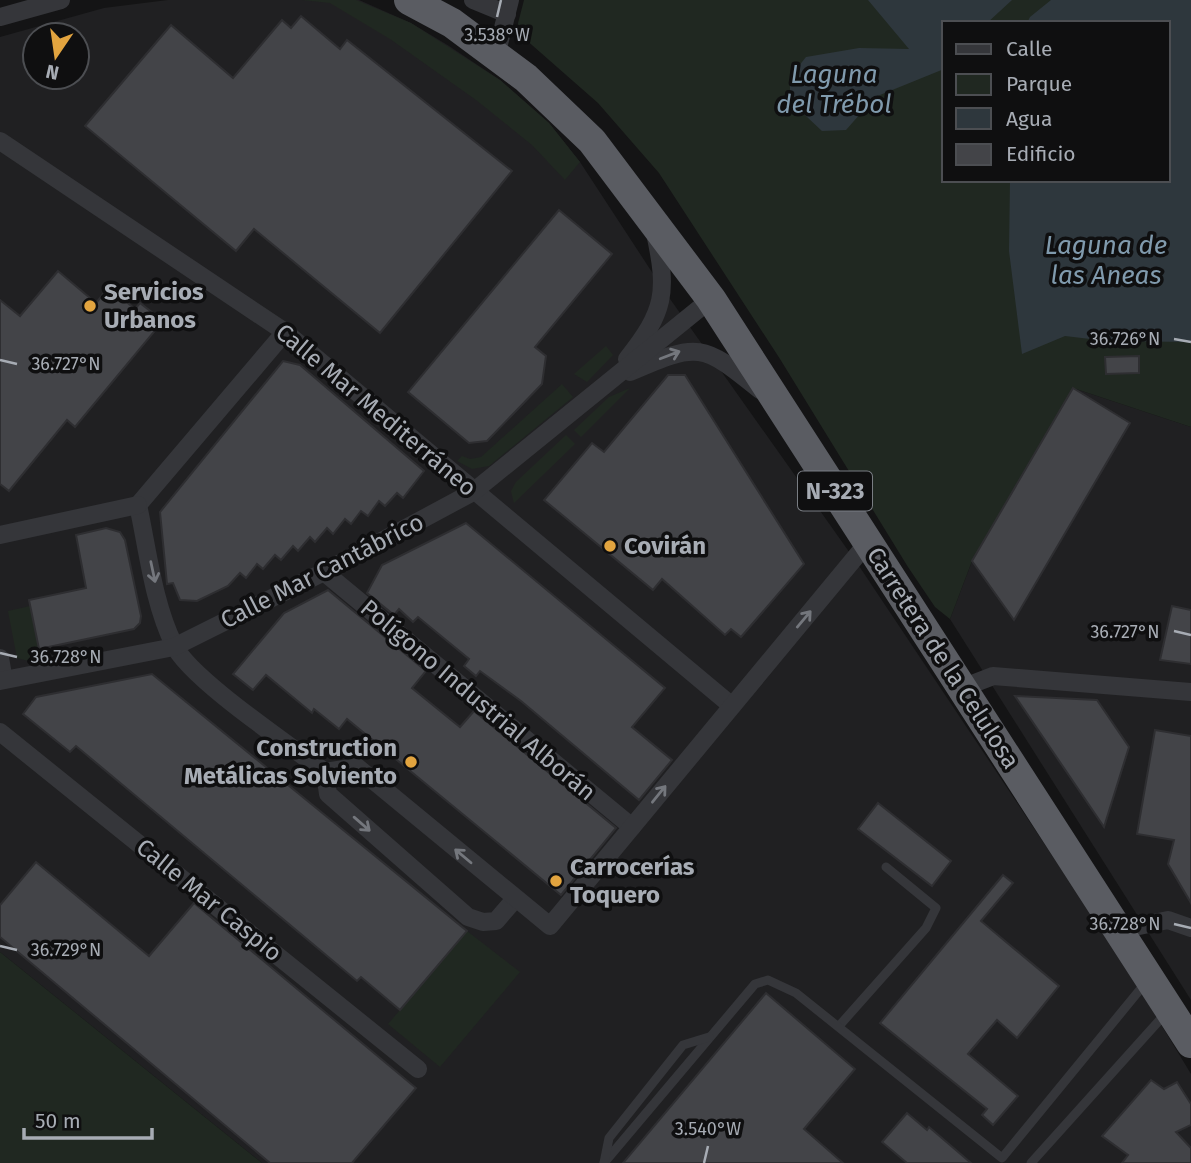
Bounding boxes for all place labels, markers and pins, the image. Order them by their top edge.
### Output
place label: Servicios Urbanos [104,278,204,334]
marker: Servicios Urbanos [82,298,98,314]
place label: Covirán [624,532,706,560]
marker: Covirán [602,538,618,554]
place label: Construction Metálicas Solviento [184,734,397,790]
marker: Construction Metálicas Solviento [403,754,419,770]
place label: Carrocerías Toquero [570,853,695,909]
marker: Carrocerías Toquero [548,873,564,889]

